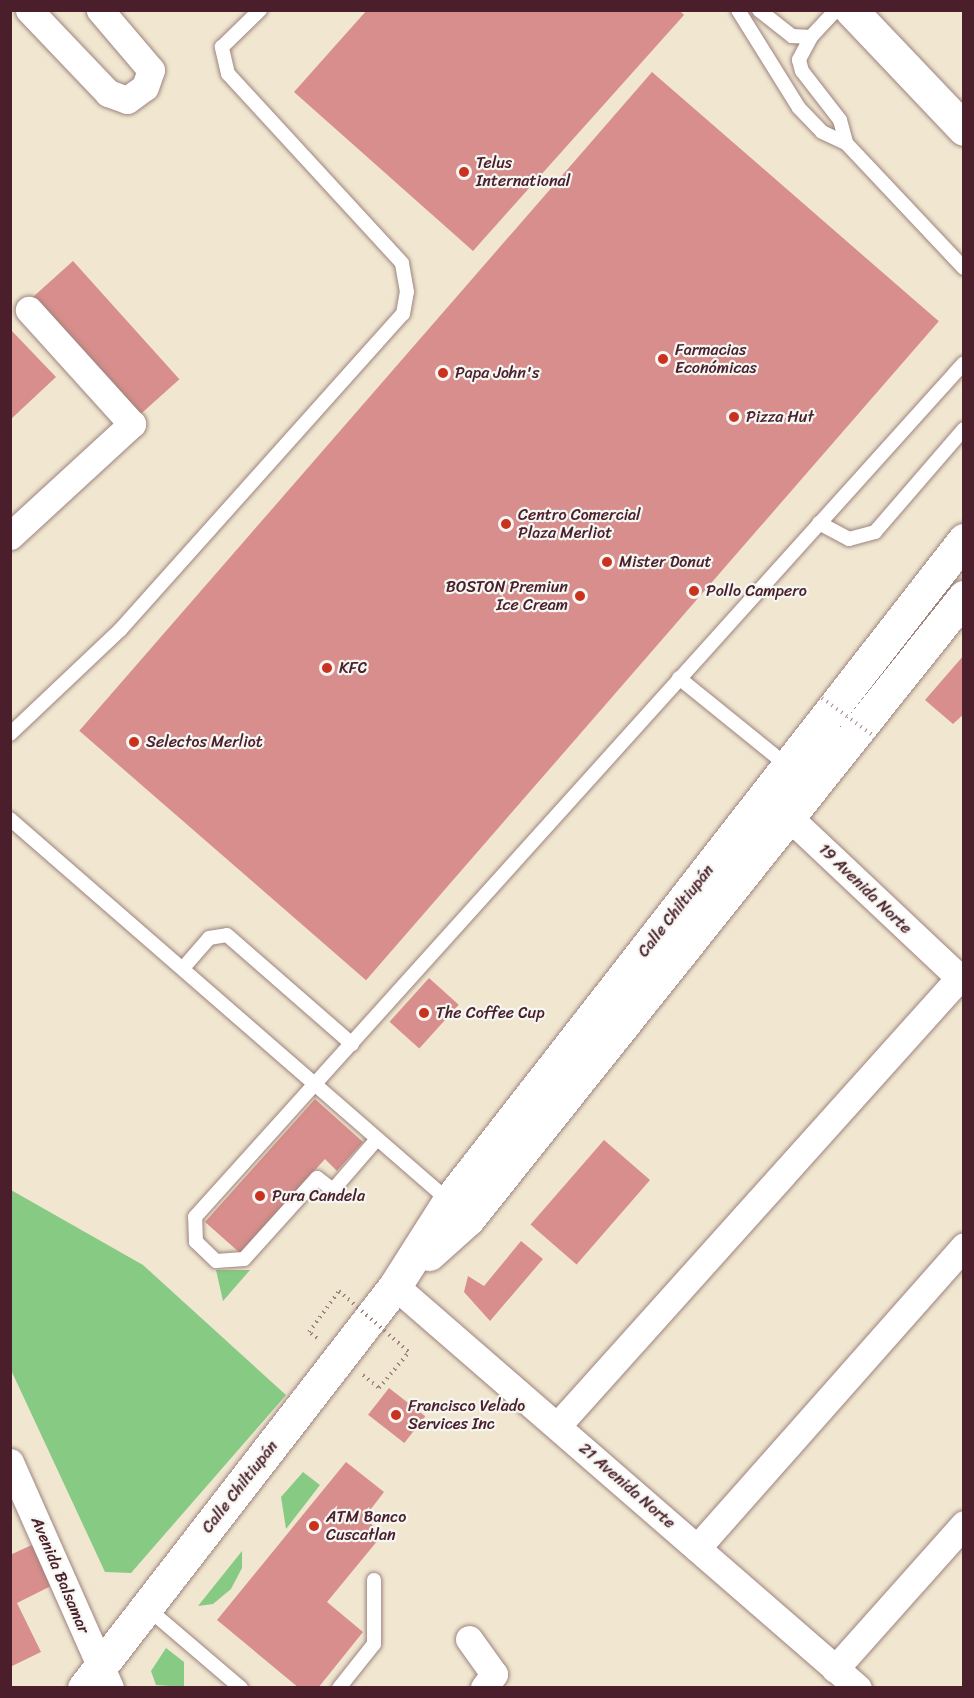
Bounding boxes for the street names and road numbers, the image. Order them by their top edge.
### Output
street label: 19 Avenida Norte [815,840,915,938]
street label: Calle Chiltiupán [634,861,718,961]
street label: Calle Chiltiupán [198,1437,282,1537]
street label: 21 Avenida Norte [575,1439,679,1533]
street label: Avenida Balsamar [27,1514,93,1636]

